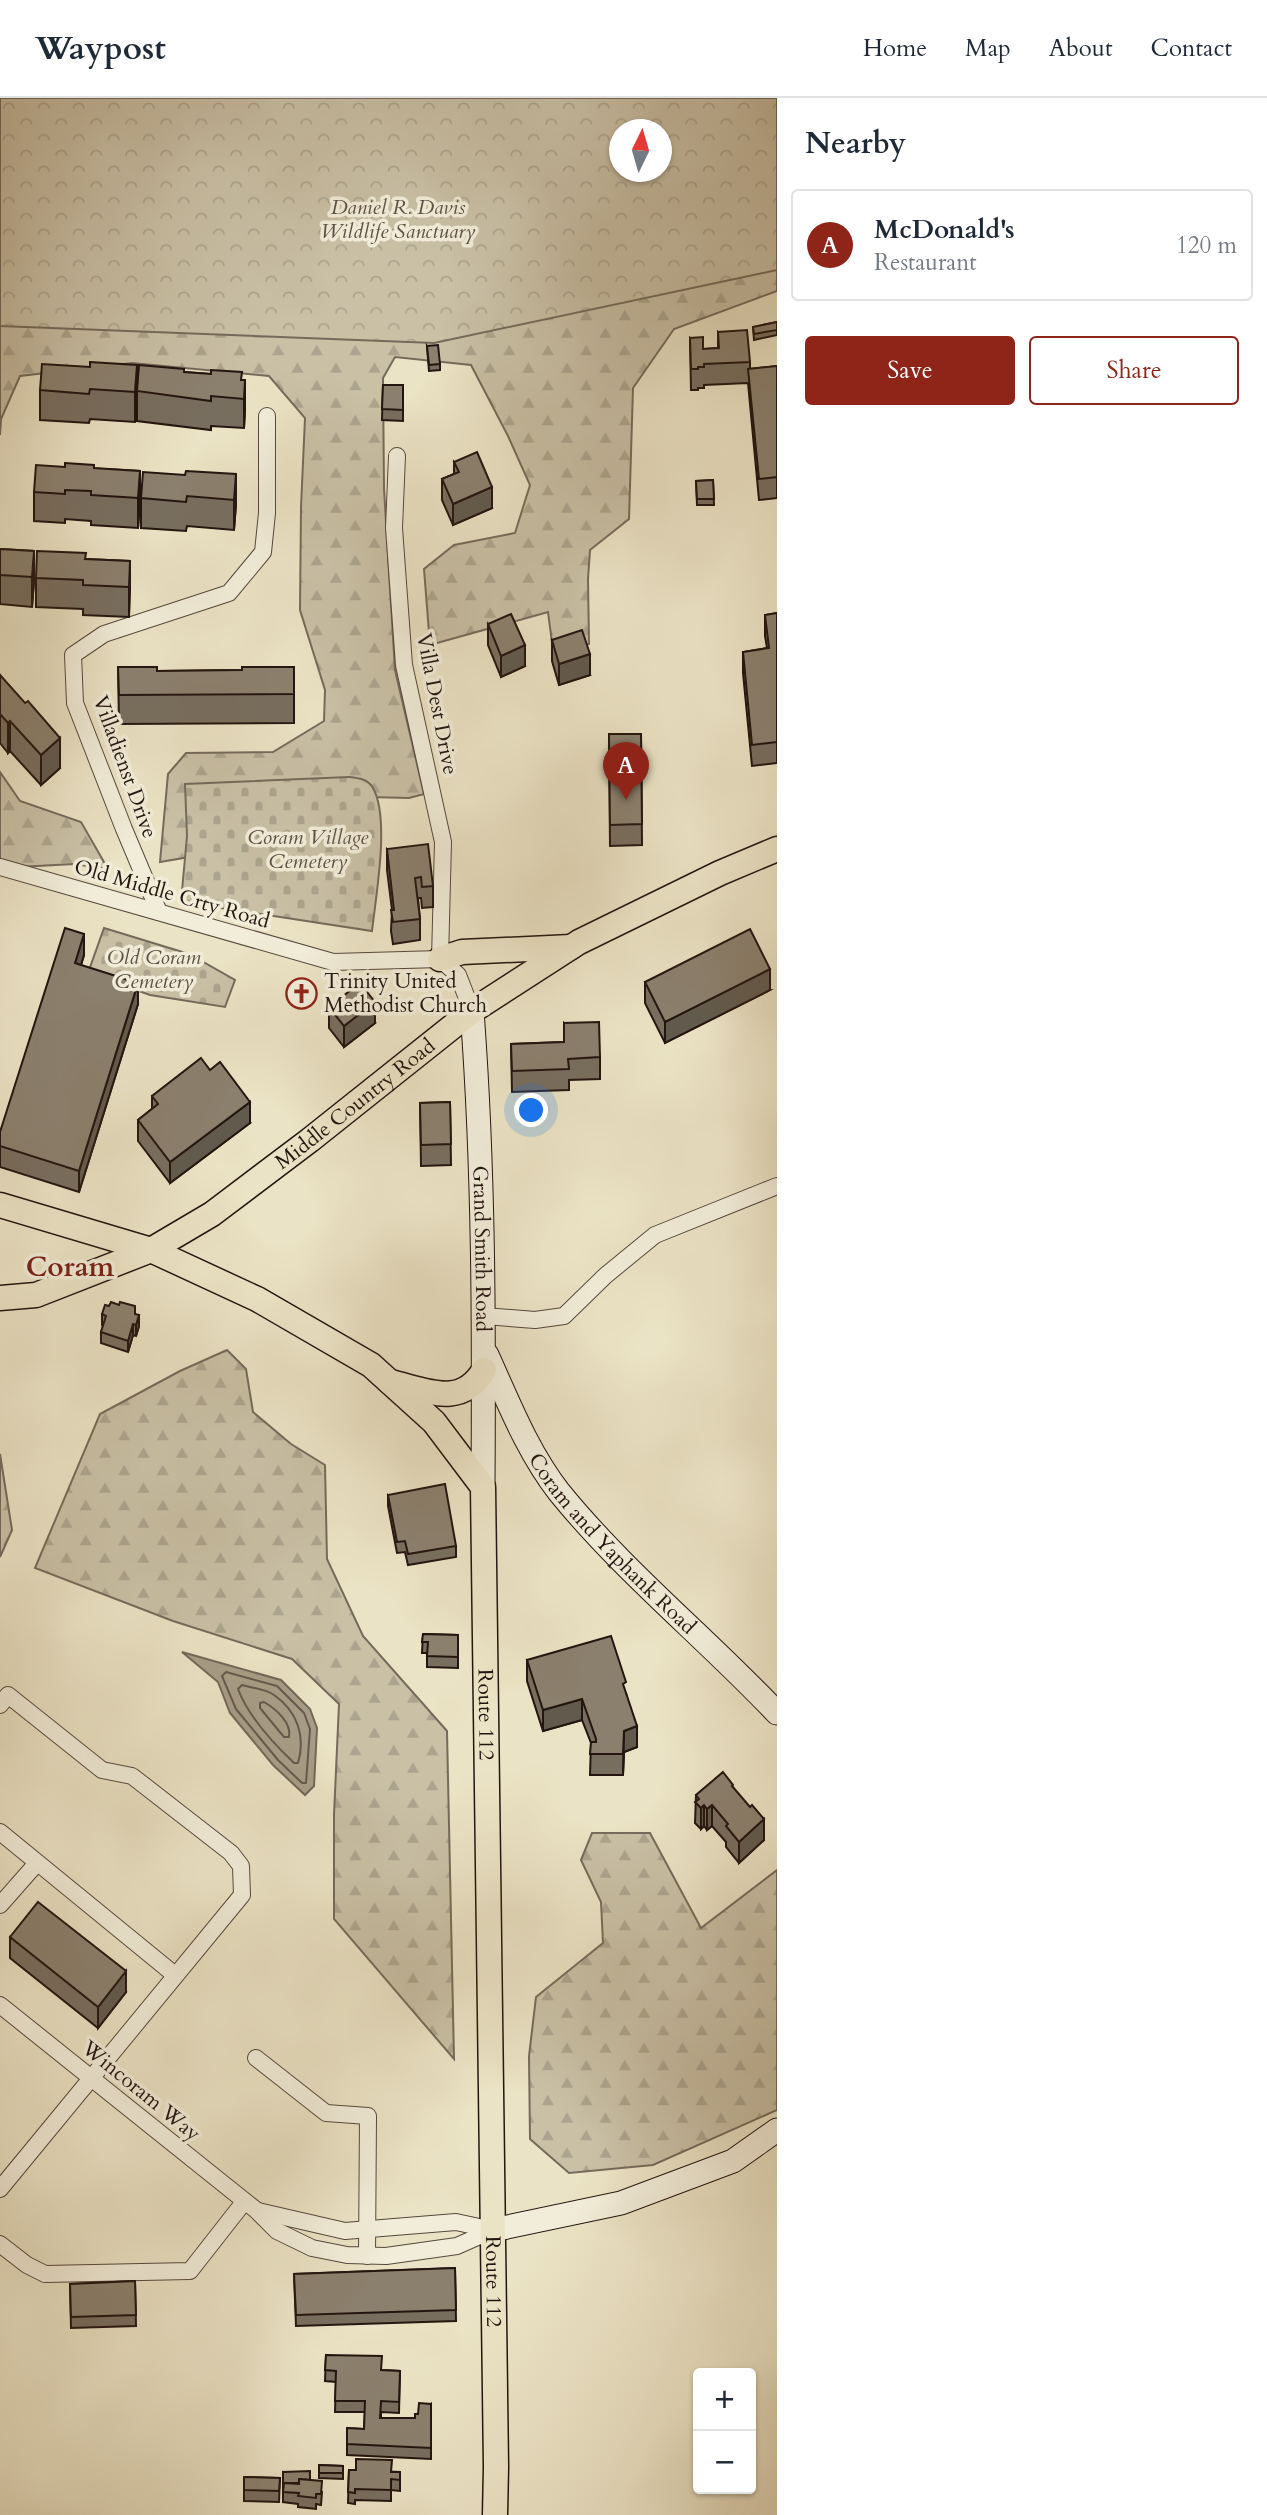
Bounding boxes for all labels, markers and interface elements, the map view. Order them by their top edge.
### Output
text: Waypost [35,26,166,71]
text: Home [863,32,927,65]
text: Map [965,32,1011,65]
text: About [1049,32,1113,65]
text: Contact [1151,32,1232,65]
north arrow [609,119,672,182]
text: Nearby [805,123,906,164]
park label: Daniel R. Davis Wildlife Sanctuary [320,193,476,246]
text: McDonald's [874,212,1015,247]
text: A [821,230,839,261]
text: 120 m [1176,230,1237,261]
text: Restaurant [874,247,977,278]
button: Save [805,336,1015,405]
button: Share [1029,336,1239,405]
street label: Villa Dest Drive [409,631,465,777]
street label: Villadienst Drive [86,692,164,842]
pin: A [603,742,649,800]
park label: Coram Village Cemetery [248,823,369,876]
street label: Old Middle Crty Road [71,852,273,936]
park label: Old Coram Cemetery [107,943,201,996]
place label: Trinity United Methodist Church [324,967,488,1020]
church icon: Trinity United Methodist Church [284,976,318,1010]
street label: Middle Country Road [269,1031,441,1176]
your location [514,1093,548,1127]
street label: Grand Smith Road [466,1165,498,1332]
district label: Coram [26,1248,115,1286]
street label: Coram and Yaphank Road [522,1447,703,1641]
street label: Route 112 [471,1669,501,1761]
street label: Wincoram Way [75,2033,207,2148]
street label: Route 112 [478,2236,509,2328]
map controls [693,2368,756,2494]
button: + [693,2368,756,2431]
button: − [693,2431,756,2494]

